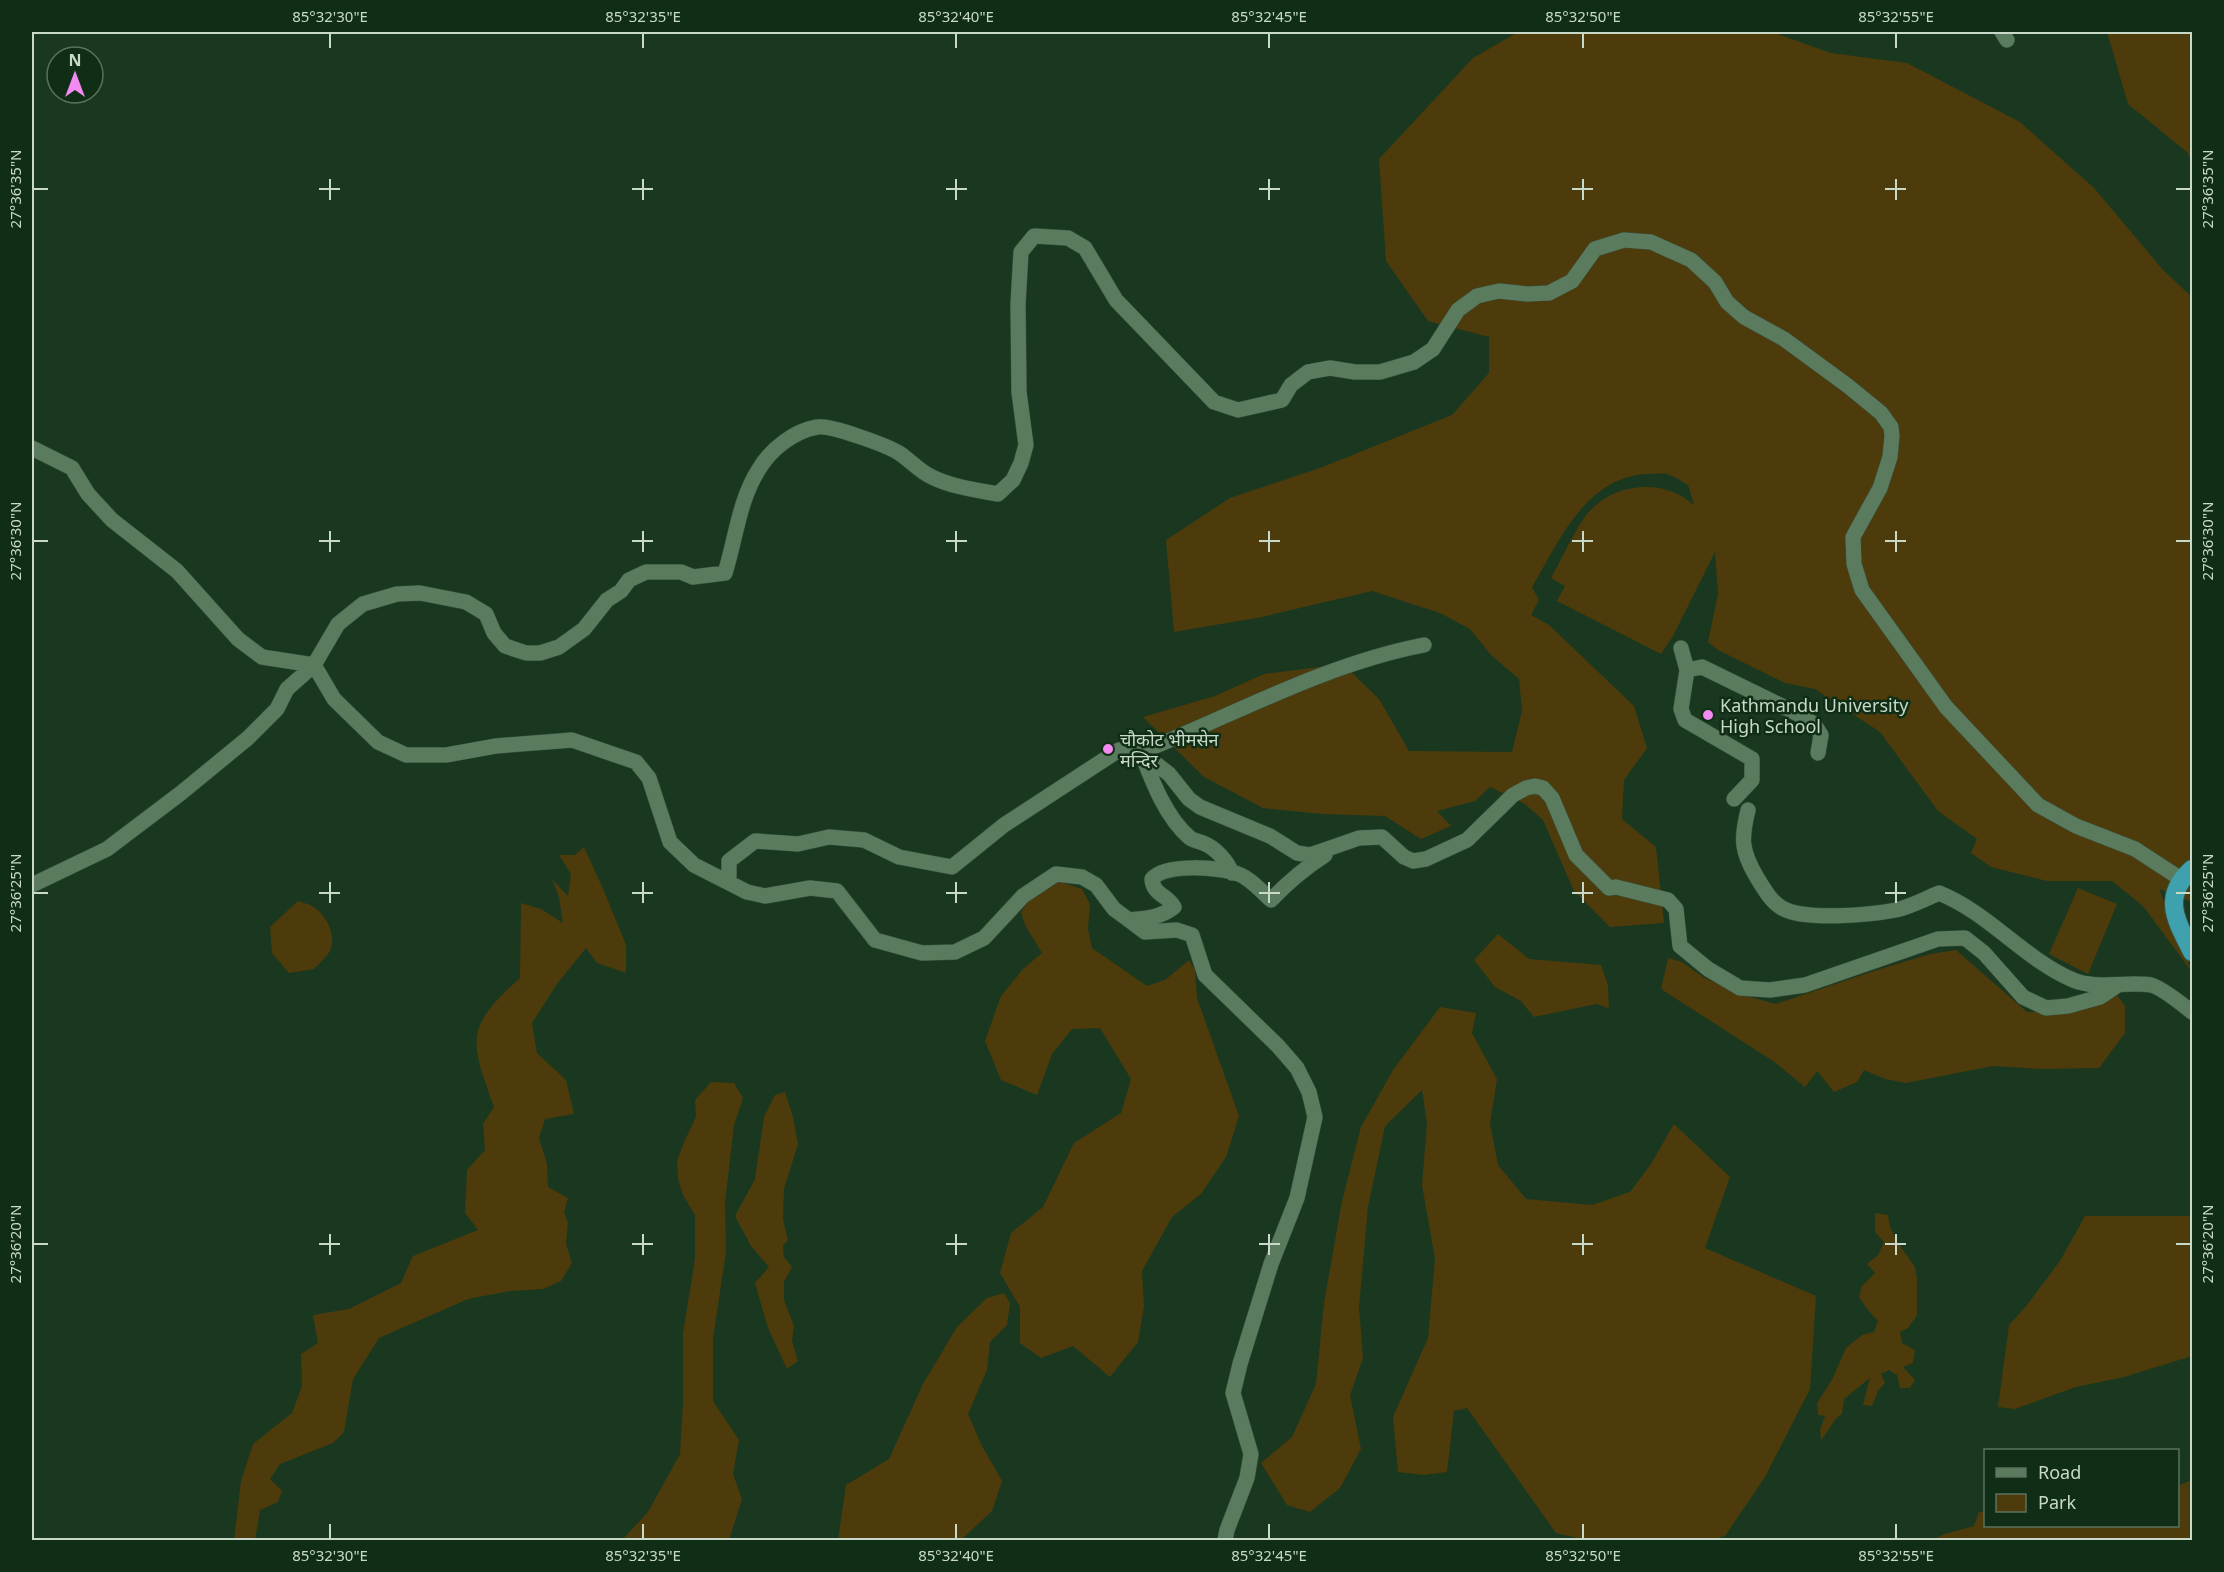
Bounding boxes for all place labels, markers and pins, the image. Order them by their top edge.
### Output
place label: Kathmandu University High School [1720,693,1909,738]
marker: Kathmandu University High School [1701,708,1715,722]
place label: चौकोट भीमसेन मन्दिर [1120,727,1220,772]
marker: चौकोट भीमसेन मन्दिर [1101,742,1115,756]

